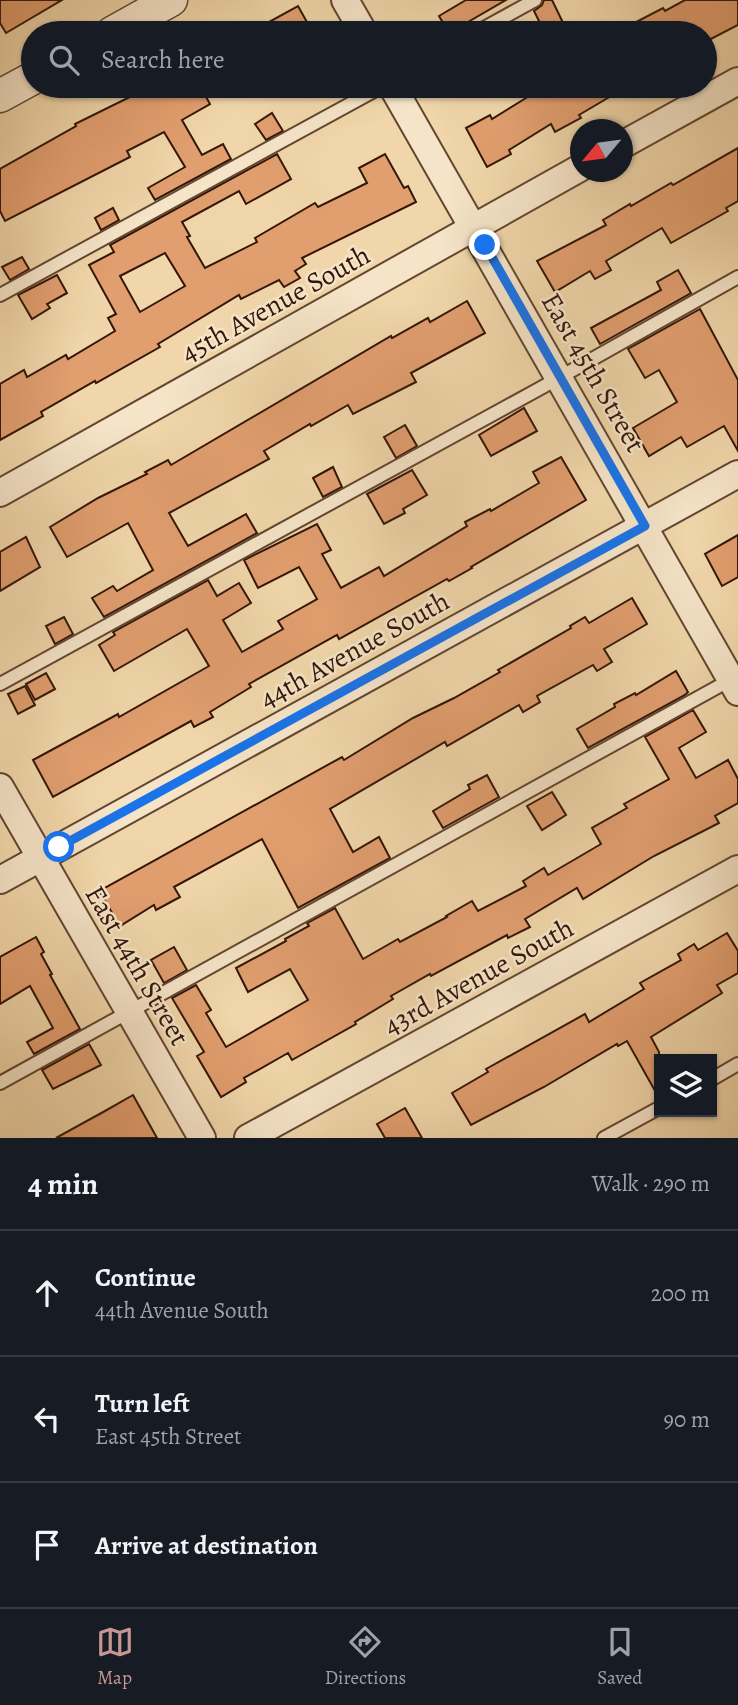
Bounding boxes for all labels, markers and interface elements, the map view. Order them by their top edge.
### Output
search box [21,21,717,98]
icon: search [45,41,83,79]
text: Search here [101,42,225,77]
north arrow [570,119,633,182]
route end [469,229,500,260]
street label: 45th Avenue South [174,236,377,372]
street label: East 45th Street [532,286,654,459]
street label: 44th Avenue South [253,582,456,718]
route start [43,831,74,862]
street label: East 44th Street [76,878,198,1053]
street label: 43rd Avenue South [377,909,580,1045]
map controls [654,1054,717,1117]
button: layers [654,1054,717,1117]
text: 4 min [28,1164,98,1204]
text: Walk · 290 m [592,1168,710,1199]
text: Continue [95,1260,196,1295]
icon: ahead [28,1274,66,1312]
text: 200 m [651,1278,710,1309]
text: 44th Avenue South [95,1295,269,1326]
text: Turn left [95,1386,190,1421]
icon: left [28,1400,66,1438]
text: 90 m [664,1404,710,1435]
text: East 45th Street [95,1421,242,1452]
icon: arrive [28,1526,66,1564]
text: Arrive at destination [95,1528,318,1563]
tab: Map [96,1623,134,1691]
tab: Directions [325,1623,406,1691]
tab: Saved [597,1623,642,1691]

